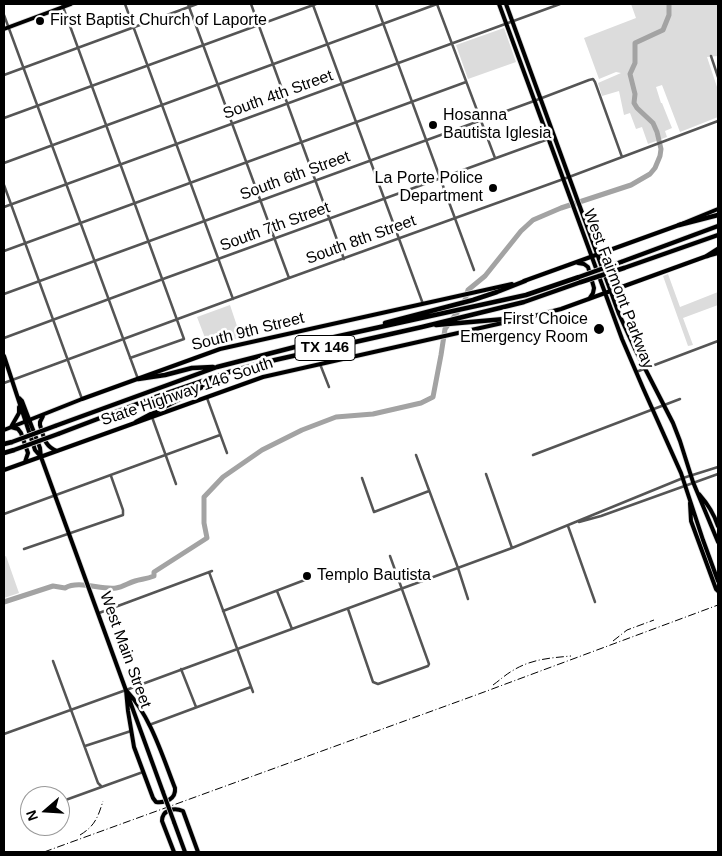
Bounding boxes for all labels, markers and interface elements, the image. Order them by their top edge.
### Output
place label: First Baptist Church of Laporte [50,11,267,31]
marker: First Baptist Church of Laporte [34,15,46,27]
street label: South 4th Street [220,66,336,124]
place label: Hosanna Bautista Iglesia [443,106,552,144]
marker: Hosanna Bautista Iglesia [427,119,439,131]
street label: South 6th Street [237,147,353,205]
place label: La Porte Police Department [374,169,483,207]
marker: La Porte Police Department [487,182,499,194]
street label: South 7th Street [217,198,333,256]
street label: West Fairmont Parkway [579,206,657,372]
street label: South 8th Street [303,211,419,269]
street label: South 9th Street [190,309,306,355]
place label: First Choice Emergency Room [460,310,588,348]
marker: First Choice Emergency Room [592,322,606,336]
road number: TX 146 [295,336,355,360]
street label: State Highway 146 South [99,354,275,430]
place label: Templo Bautista [317,566,431,586]
marker: Templo Bautista [301,570,313,582]
street label: West Main Street [95,589,155,711]
north arrow [20,786,70,836]
text: N [23,808,41,823]

